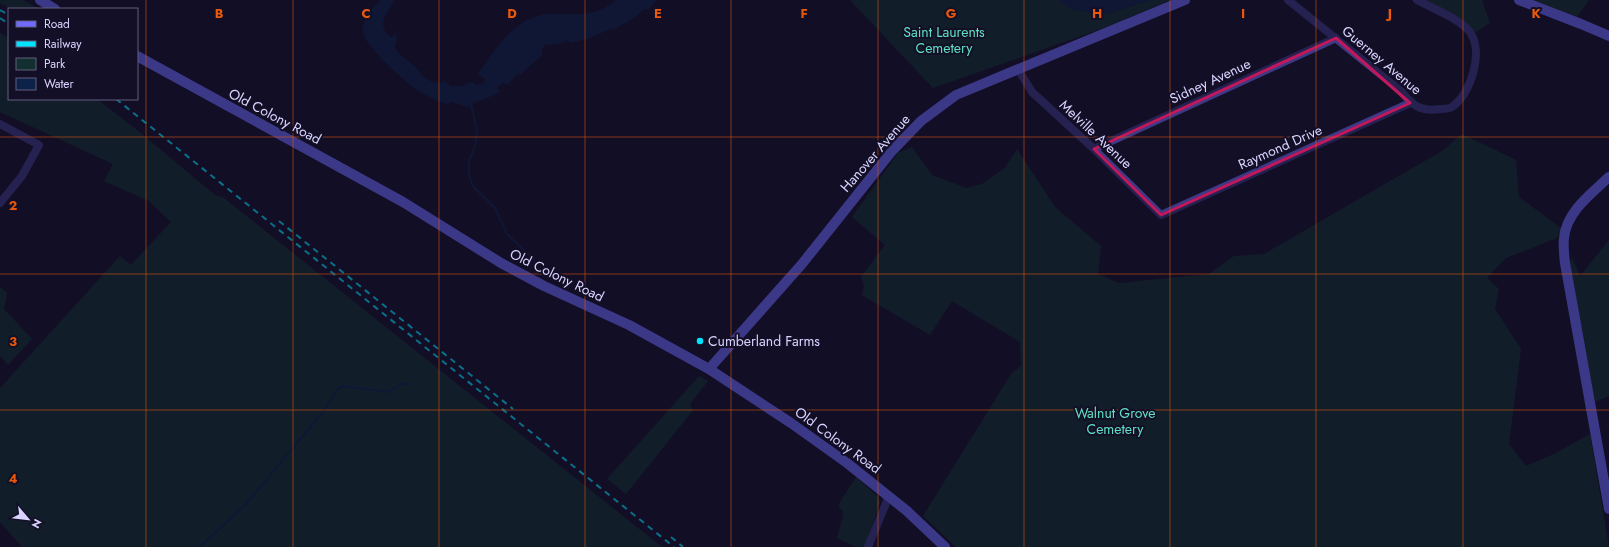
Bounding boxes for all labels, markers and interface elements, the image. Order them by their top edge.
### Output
text: B [215,4,224,23]
text: C [361,4,371,23]
text: D [507,4,517,23]
text: E [654,4,662,23]
text: F [800,4,808,23]
text: G [946,4,957,23]
text: H [1092,4,1102,23]
text: I [1241,4,1245,23]
text: J [1385,4,1392,23]
text: K [1531,4,1541,23]
legend [8,8,138,100]
text: Road [44,15,70,33]
street label: Guerney Avenue [1338,21,1426,99]
park label: Saint Laurents Cemetery [903,22,985,58]
text: Railway [44,35,82,53]
street label: Sidney Avenue [1166,53,1254,109]
text: Park [44,55,66,73]
text: Water [44,75,75,93]
street label: Old Colony Road [225,83,325,149]
street label: Melville Avenue [1055,95,1137,173]
street label: Hanover Avenue [836,110,914,196]
street label: Raymond Drive [1235,120,1325,174]
text: 2 [9,196,17,215]
street label: Old Colony Road [507,244,607,306]
place label: Cumberland Farms [708,331,820,351]
text: 3 [9,332,17,351]
marker: Cumberland Farms [695,336,705,346]
street label: Old Colony Road [791,402,885,478]
park label: Walnut Grove Cemetery [1075,403,1155,439]
text: 4 [8,469,18,488]
north arrow [8,499,48,539]
text: N [28,516,46,531]

